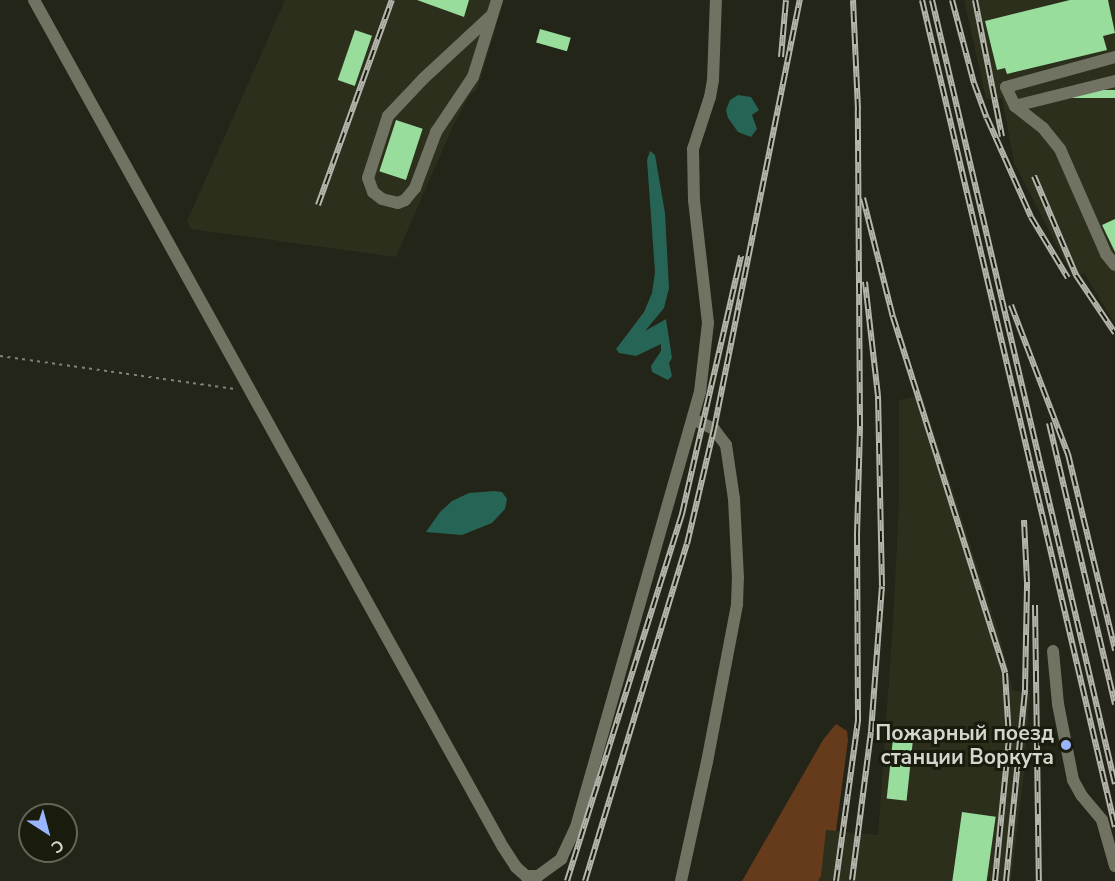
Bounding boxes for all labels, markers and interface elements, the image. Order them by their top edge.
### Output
place label: Пожарный поезд станции Воркута [875,720,1054,770]
marker: Пожарный поезд станции Воркута [1059,738,1073,752]
north arrow [18,803,78,863]
text: С [47,834,68,858]

